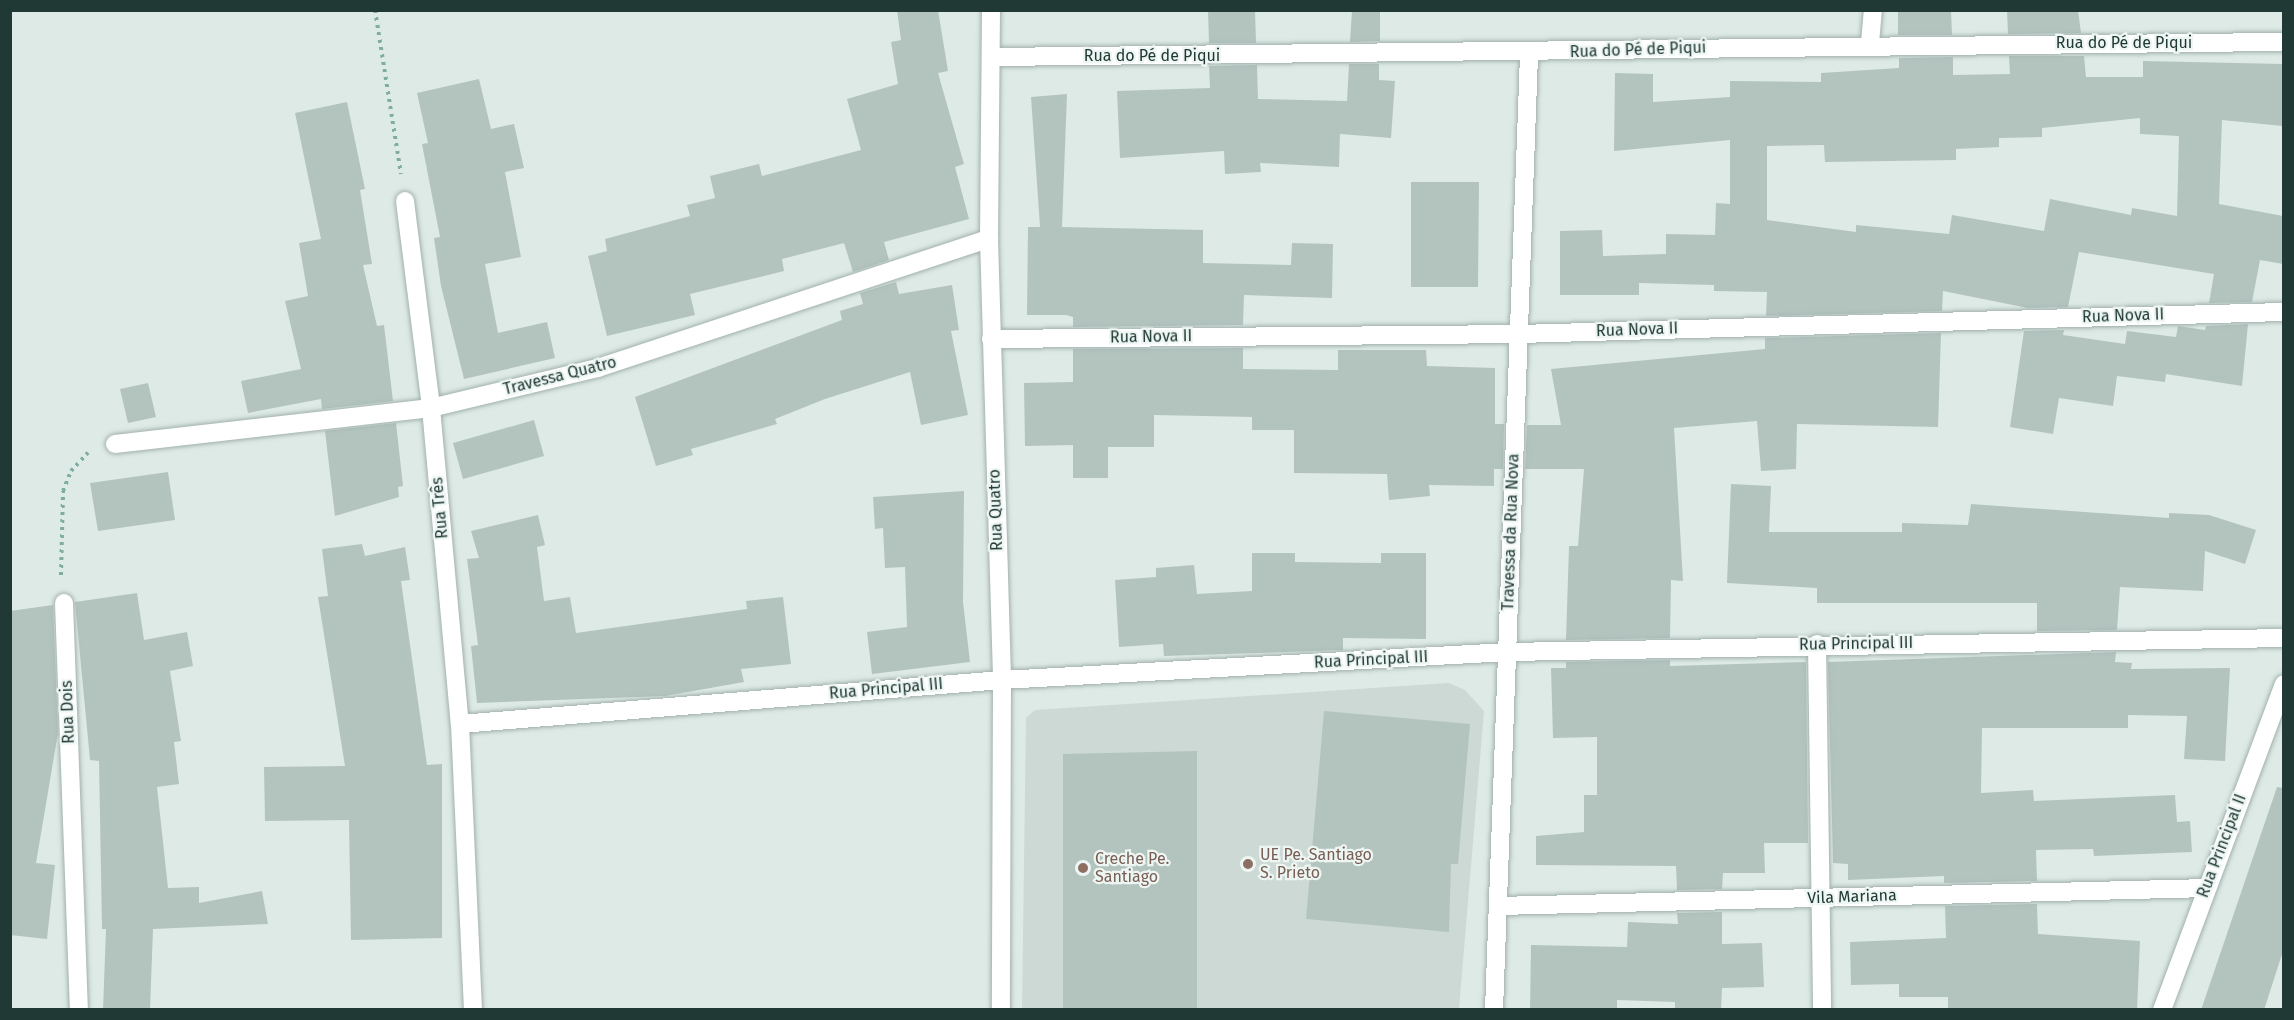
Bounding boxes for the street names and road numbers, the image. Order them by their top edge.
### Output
street label: Rua do Pé de Piqui [2056,33,2192,53]
street label: Rua do Pé de Piqui [1569,38,1707,62]
street label: Rua do Pé de Piqui [1084,46,1220,66]
street label: Rua Nova II [2082,305,2164,327]
street label: Rua Nova II [1596,319,1678,341]
street label: Rua Nova II [1110,327,1192,347]
street label: Travessa Quatro [501,353,619,399]
street label: Travessa da Rua Nova [1499,453,1523,611]
street label: Rua Quatro [985,469,1007,551]
street label: Rua Três [428,476,452,540]
street label: Rua Principal III [1799,633,1913,655]
street label: Rua Principal III [1314,647,1428,673]
street label: Rua Principal III [828,674,944,704]
street label: Rua Dois [57,680,79,744]
street label: Rua Principal II [2193,791,2251,901]
street label: Vila Mariana [1807,886,1897,908]

